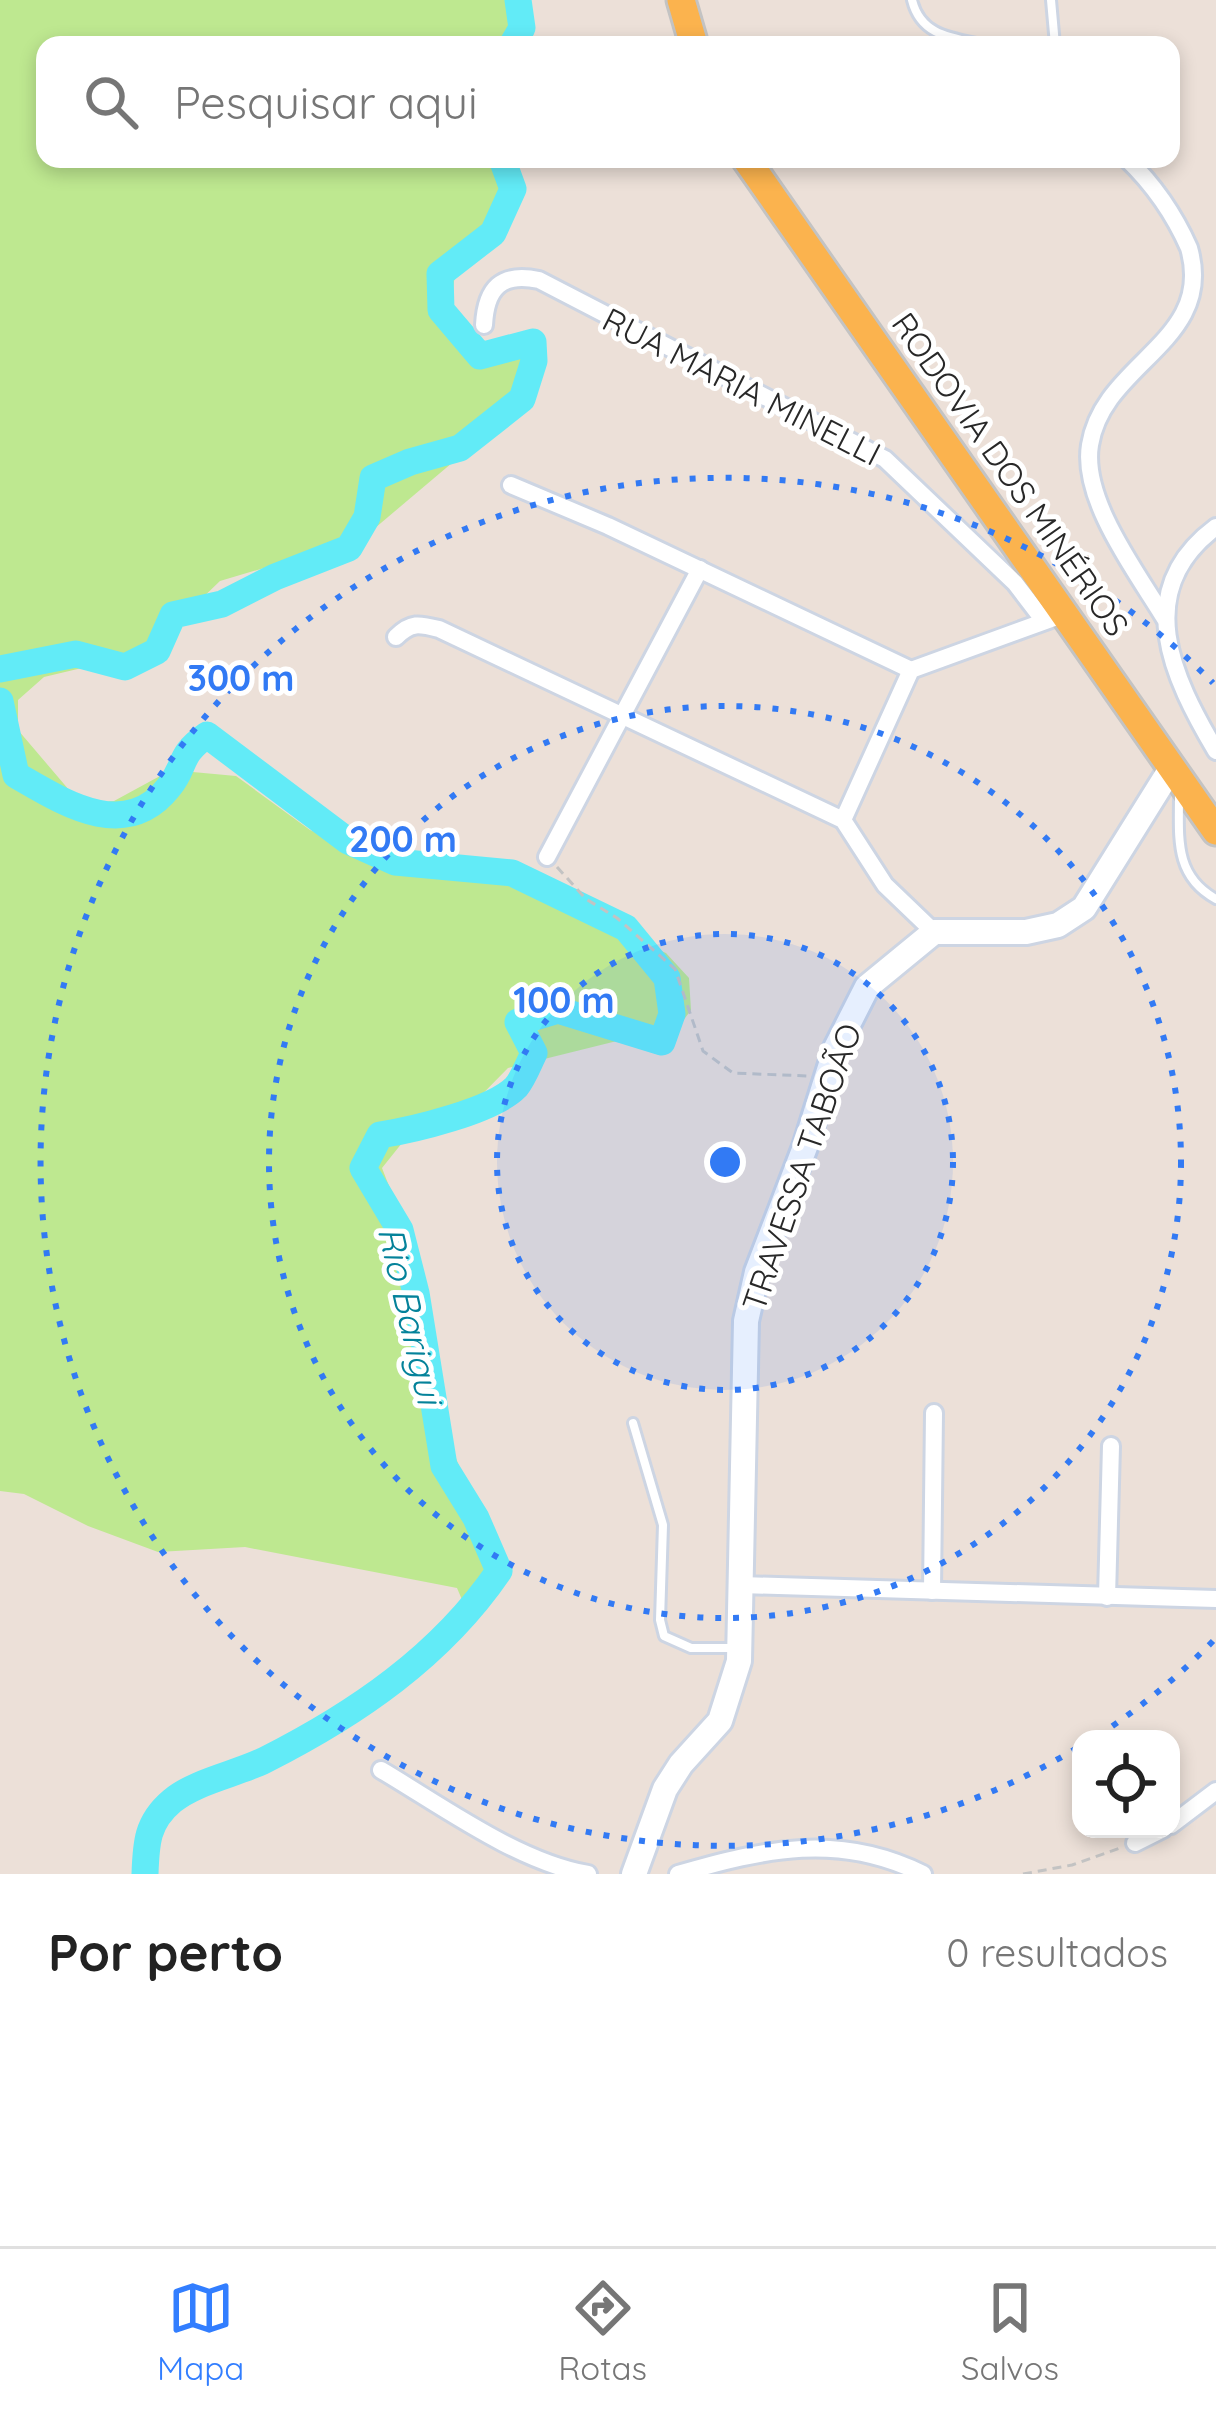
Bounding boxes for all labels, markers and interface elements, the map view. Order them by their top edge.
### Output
search box [36,36,1180,168]
icon: search [78,69,144,135]
text: Pesquisar aqui [174,74,478,130]
street label: RUA MARIA MINELLI [596,298,888,474]
street label: RODOVIA DOS MINÉRIOS [884,304,1138,644]
text: 300 m [188,655,294,700]
text: 200 m [349,816,457,861]
text: 100 m [513,977,615,1022]
street label: TRAVESSA TABOÃO [733,1018,869,1316]
centre of rings [704,1141,746,1183]
water label: Rio Barigui [369,1222,454,1412]
map controls [1072,1730,1180,1838]
button: locate [1072,1730,1180,1838]
text: Por perto [48,1920,283,1984]
text: 0 resultados [946,1928,1168,1977]
tab: Mapa [157,2275,244,2388]
tab: Rotas [558,2275,647,2388]
tab: Salvos [961,2275,1059,2388]

